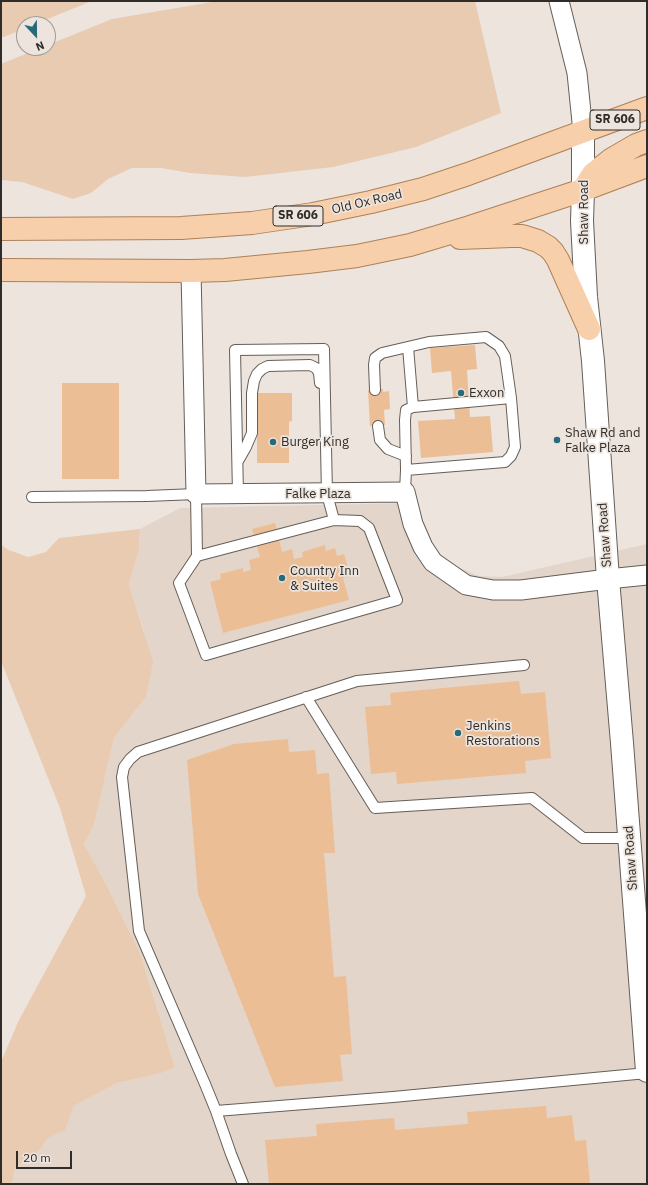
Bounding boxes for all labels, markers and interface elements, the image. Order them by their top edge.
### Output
north arrow [16,16,56,56]
text: N [34,38,46,54]
road number: SR 606 [590,110,640,130]
street label: Shaw Road [576,180,592,244]
street label: Old Ox Road [330,186,404,218]
road number: SR 606 [273,206,323,226]
place label: Exxon [469,385,504,401]
marker: Exxon [456,388,466,398]
place label: Shaw Rd and Falke Plaza [565,425,640,456]
place label: Burger King [281,434,349,450]
marker: Shaw Rd and Falke Plaza [552,435,562,445]
marker: Burger King [268,437,278,447]
street label: Falke Plaza [285,486,351,502]
street label: Shaw Road [595,502,615,568]
place label: Country Inn & Suites [290,563,359,594]
marker: Country Inn & Suites [277,573,287,583]
place label: Jenkins Restorations [466,718,540,749]
marker: Jenkins Restorations [453,728,463,738]
street label: Shaw Road [621,825,641,891]
scale bar [18,1143,74,1169]
text: 20 m [23,1150,51,1165]

